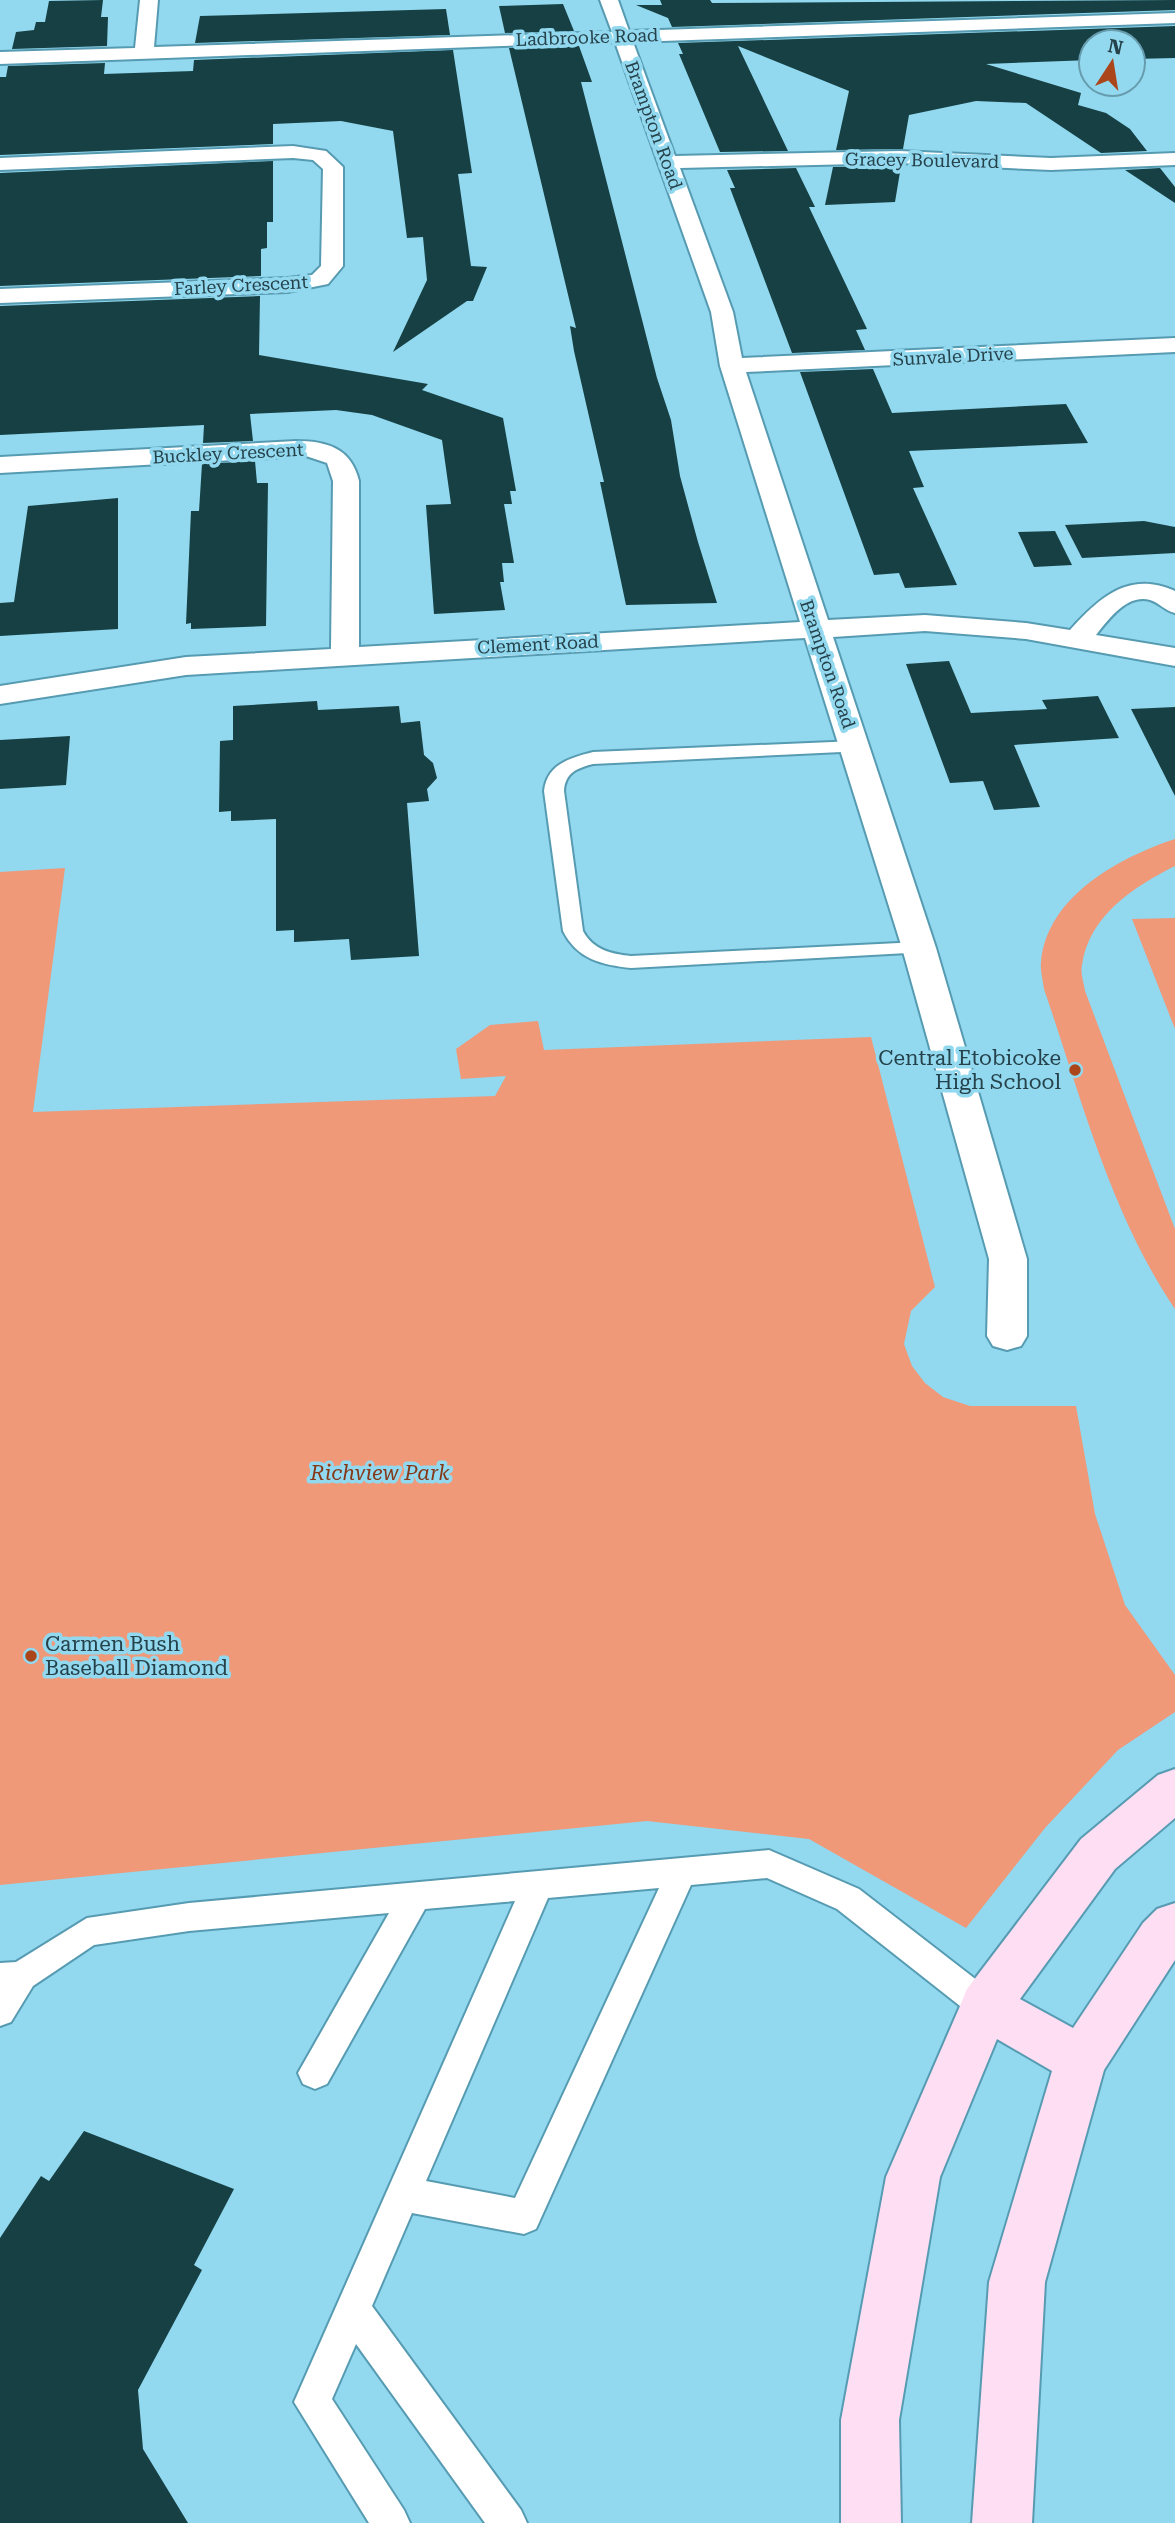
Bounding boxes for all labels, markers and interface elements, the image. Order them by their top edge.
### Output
street label: Ladbrooke Road [515,24,659,50]
north arrow [1077,28,1147,98]
text: N [1106,34,1125,60]
street label: Brampton Road [621,58,687,193]
street label: Gracey Boulevard [845,148,1000,172]
street label: Farley Crescent [173,271,309,299]
street label: Sunvale Drive [892,342,1014,370]
street label: Buckley Crescent [152,439,304,467]
street label: Brampton Road [796,597,860,732]
street label: Clement Road [477,630,600,658]
place label: Central Etobicoke High School [878,1046,1062,1094]
marker: Central Etobicoke High School [1067,1062,1083,1078]
park label: Richview Park [309,1461,450,1485]
place label: Carmen Bush Baseball Diamond [45,1632,228,1680]
marker: Carmen Bush Baseball Diamond [23,1648,39,1664]

